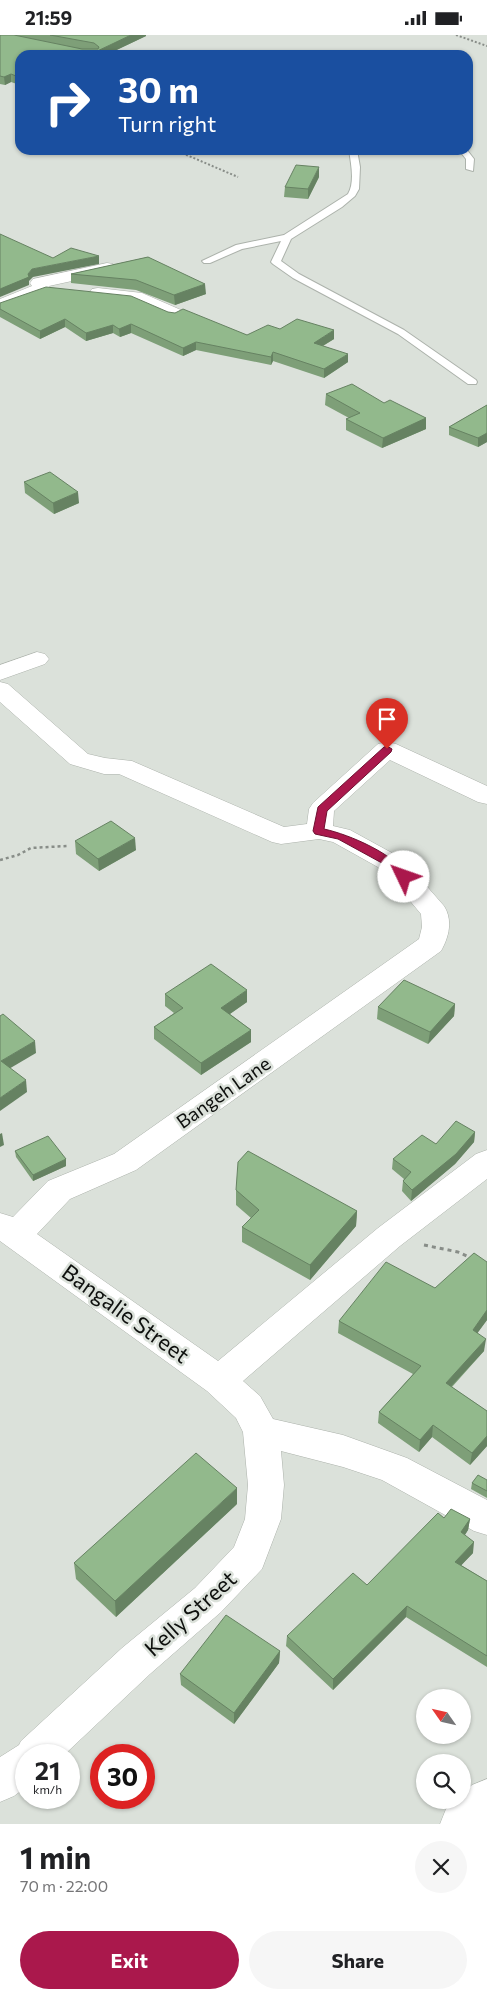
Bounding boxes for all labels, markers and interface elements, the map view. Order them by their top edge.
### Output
text: 21:59 [25,6,72,29]
text: 30 m [118,67,199,110]
icon: right [35,70,100,135]
text: Turn right [118,110,216,137]
pin [366,698,408,749]
icon: arrive [373,705,401,733]
position arrow [377,850,429,902]
street label: Bangeh Lane [172,1051,274,1133]
street label: Bangalie Street [57,1258,195,1368]
street label: Kelly Street [138,1565,242,1661]
north arrow [416,1689,471,1744]
map controls [416,1689,471,1809]
speed limit sign: 30 [90,1744,155,1809]
button: search [416,1754,471,1809]
text: 21 [35,1755,60,1785]
text: km/h [33,1782,62,1796]
text: 1 min [20,1838,91,1875]
button: close [415,1841,467,1893]
text: 70 m · 22:00 [20,1876,108,1895]
button: Exit [20,1931,239,1989]
button: Share [249,1931,467,1989]

